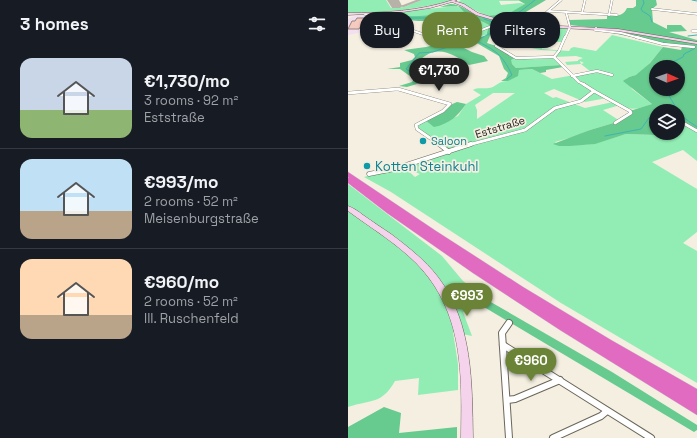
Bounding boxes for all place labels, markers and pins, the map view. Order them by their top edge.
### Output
pin: €1,730 [406,58,472,92]
place label: Saloon [431,134,467,148]
marker: Saloon [418,136,428,146]
place label: Kotten Steinkuhl [375,158,479,175]
marker: Kotten Steinkuhl [362,161,372,171]
pin: €993 [443,283,491,317]
pin: €960 [507,348,555,382]

